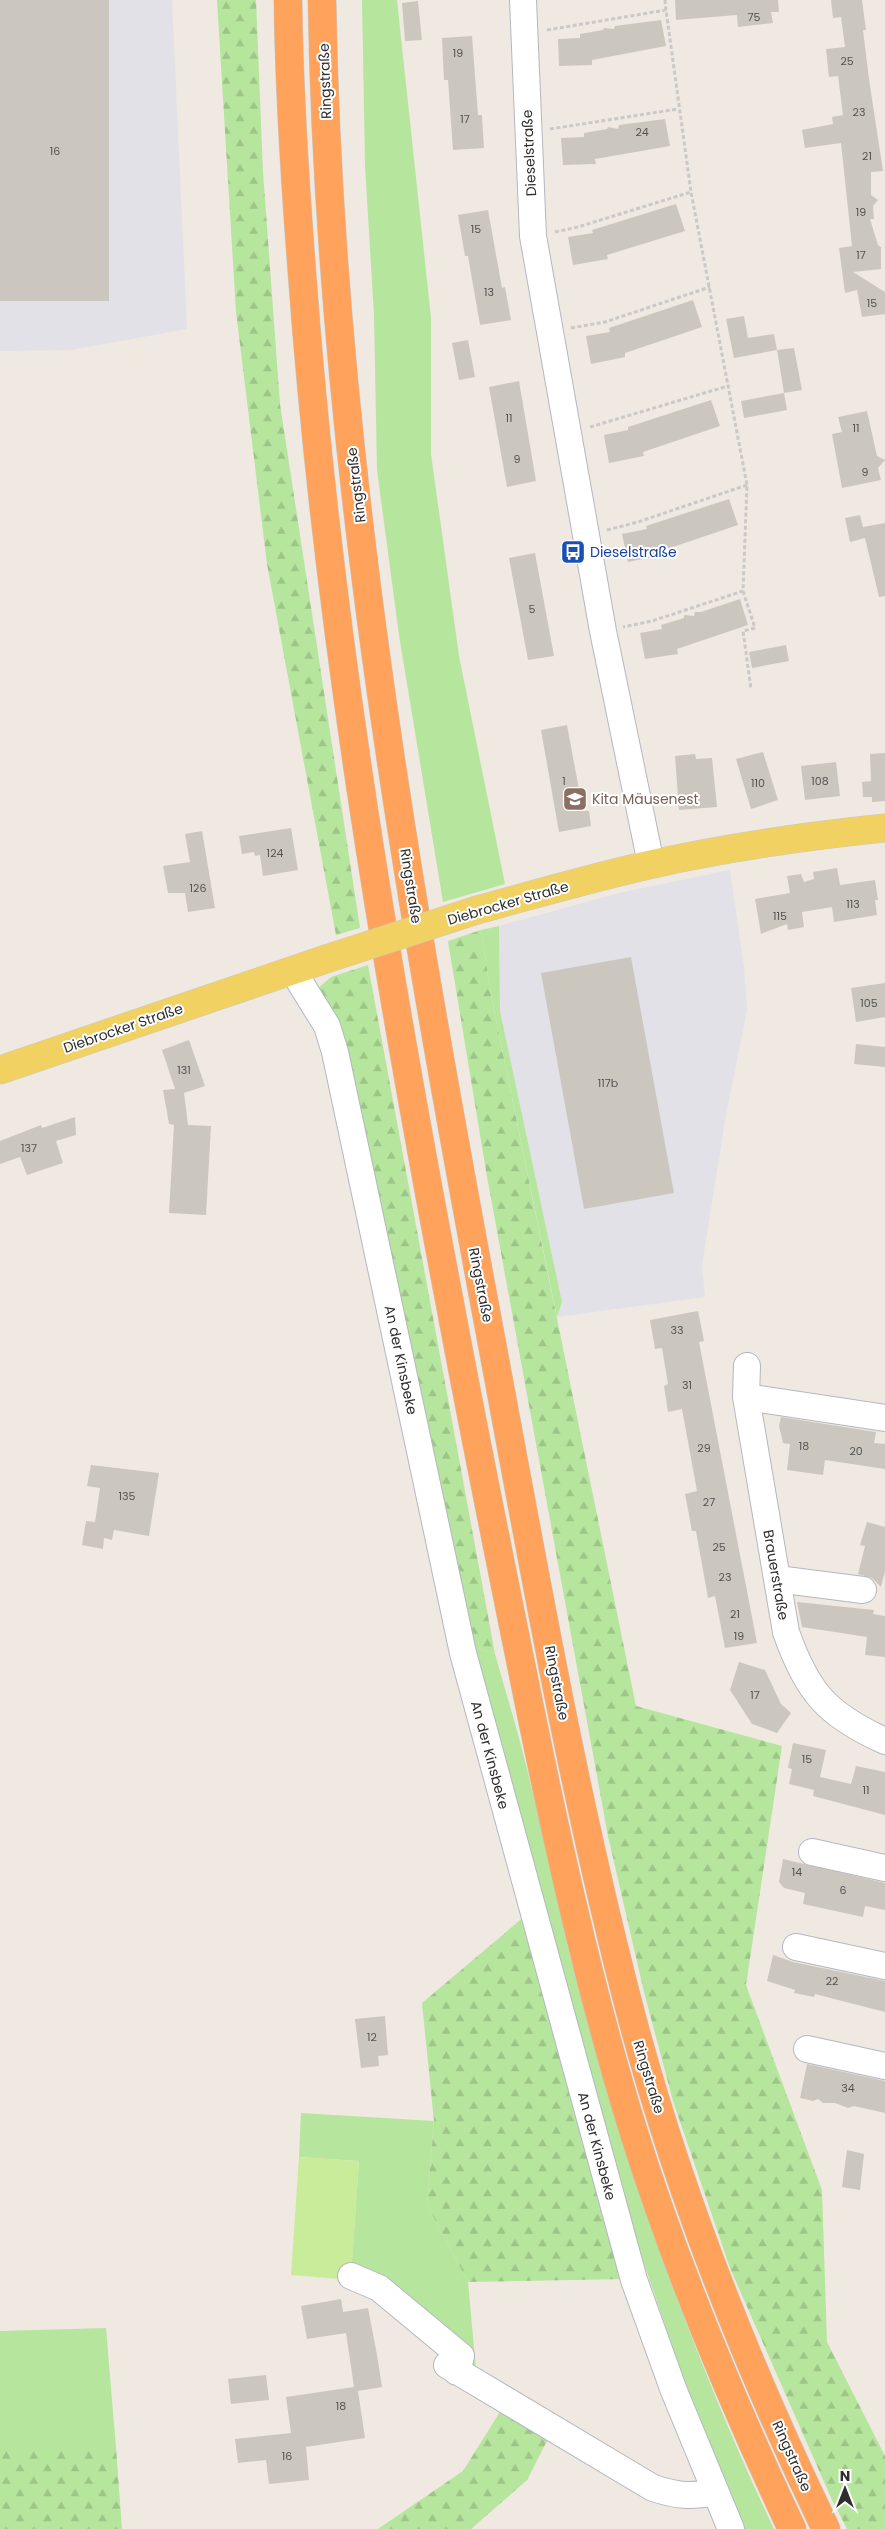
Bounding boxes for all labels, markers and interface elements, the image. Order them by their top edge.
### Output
house number: 75 [748,9,761,25]
street label: Ringstraße [314,43,336,119]
house number: 19 [453,45,463,61]
house number: 25 [840,53,854,69]
house number: 23 [853,104,865,120]
street label: Dieselstraße [517,109,541,197]
house number: 17 [460,111,470,127]
house number: 24 [635,124,649,140]
house number: 16 [50,143,60,159]
house number: 21 [862,148,872,164]
house number: 19 [856,204,866,220]
house number: 15 [471,221,481,237]
house number: 17 [856,247,866,263]
house number: 13 [484,284,494,300]
house number: 15 [867,295,877,311]
house number: 11 [505,410,513,426]
house number: 11 [852,420,860,436]
street label: Ringstraße [341,446,371,524]
house number: 9 [514,451,521,467]
house number: 9 [862,464,869,480]
bus stop icon: Dieselstraße [560,539,586,565]
place label: Dieselstraße [590,542,677,562]
house number: 5 [529,601,536,617]
house number: 1 [562,773,566,789]
house number: 108 [811,773,829,789]
house number: 110 [751,775,765,791]
school or university icon: Kita Mäusenest [562,786,588,812]
place label: Kita Mäusenest [592,789,699,809]
house number: 124 [267,845,283,861]
street label: Ringstraße [395,847,427,925]
street label: Diebrocker Straße [445,876,571,930]
house number: 126 [190,880,206,896]
house number: 113 [846,896,860,912]
house number: 115 [773,908,787,924]
house number: 105 [860,995,878,1011]
street label: Diebrocker Straße [61,998,186,1058]
house number: 131 [177,1062,191,1078]
house number: 117b [598,1075,618,1091]
house number: 137 [21,1140,37,1156]
street label: Ringstraße [464,1246,498,1324]
street label: An der Kinsbeke [380,1303,422,1417]
house number: 33 [671,1322,683,1338]
house number: 31 [682,1377,692,1393]
house number: 18 [799,1438,809,1454]
house number: 29 [697,1440,711,1456]
house number: 20 [849,1443,863,1459]
house number: 135 [119,1488,136,1504]
house number: 27 [703,1494,715,1510]
street label: Brauerstraße [758,1528,794,1622]
house number: 25 [712,1539,726,1555]
house number: 23 [719,1569,731,1585]
house number: 21 [730,1606,740,1622]
house number: 19 [734,1628,744,1644]
street label: Ringstraße [540,1644,574,1722]
house number: 17 [750,1687,760,1703]
street label: An der Kinsbeke [466,1699,514,1812]
house number: 15 [802,1751,812,1767]
house number: 11 [862,1782,870,1798]
house number: 14 [792,1864,802,1880]
house number: 6 [840,1882,847,1898]
house number: 22 [826,1973,838,1989]
house number: 12 [367,2029,377,2045]
street label: Ringstraße [628,2038,670,2116]
house number: 34 [841,2080,855,2096]
street label: An der Kinsbeke [573,2090,621,2203]
house number: 18 [336,2398,346,2414]
street label: Ringstraße [767,2417,817,2495]
house number: 16 [282,2448,292,2464]
north arrow [820,2464,870,2514]
text: N [840,2466,850,2486]

